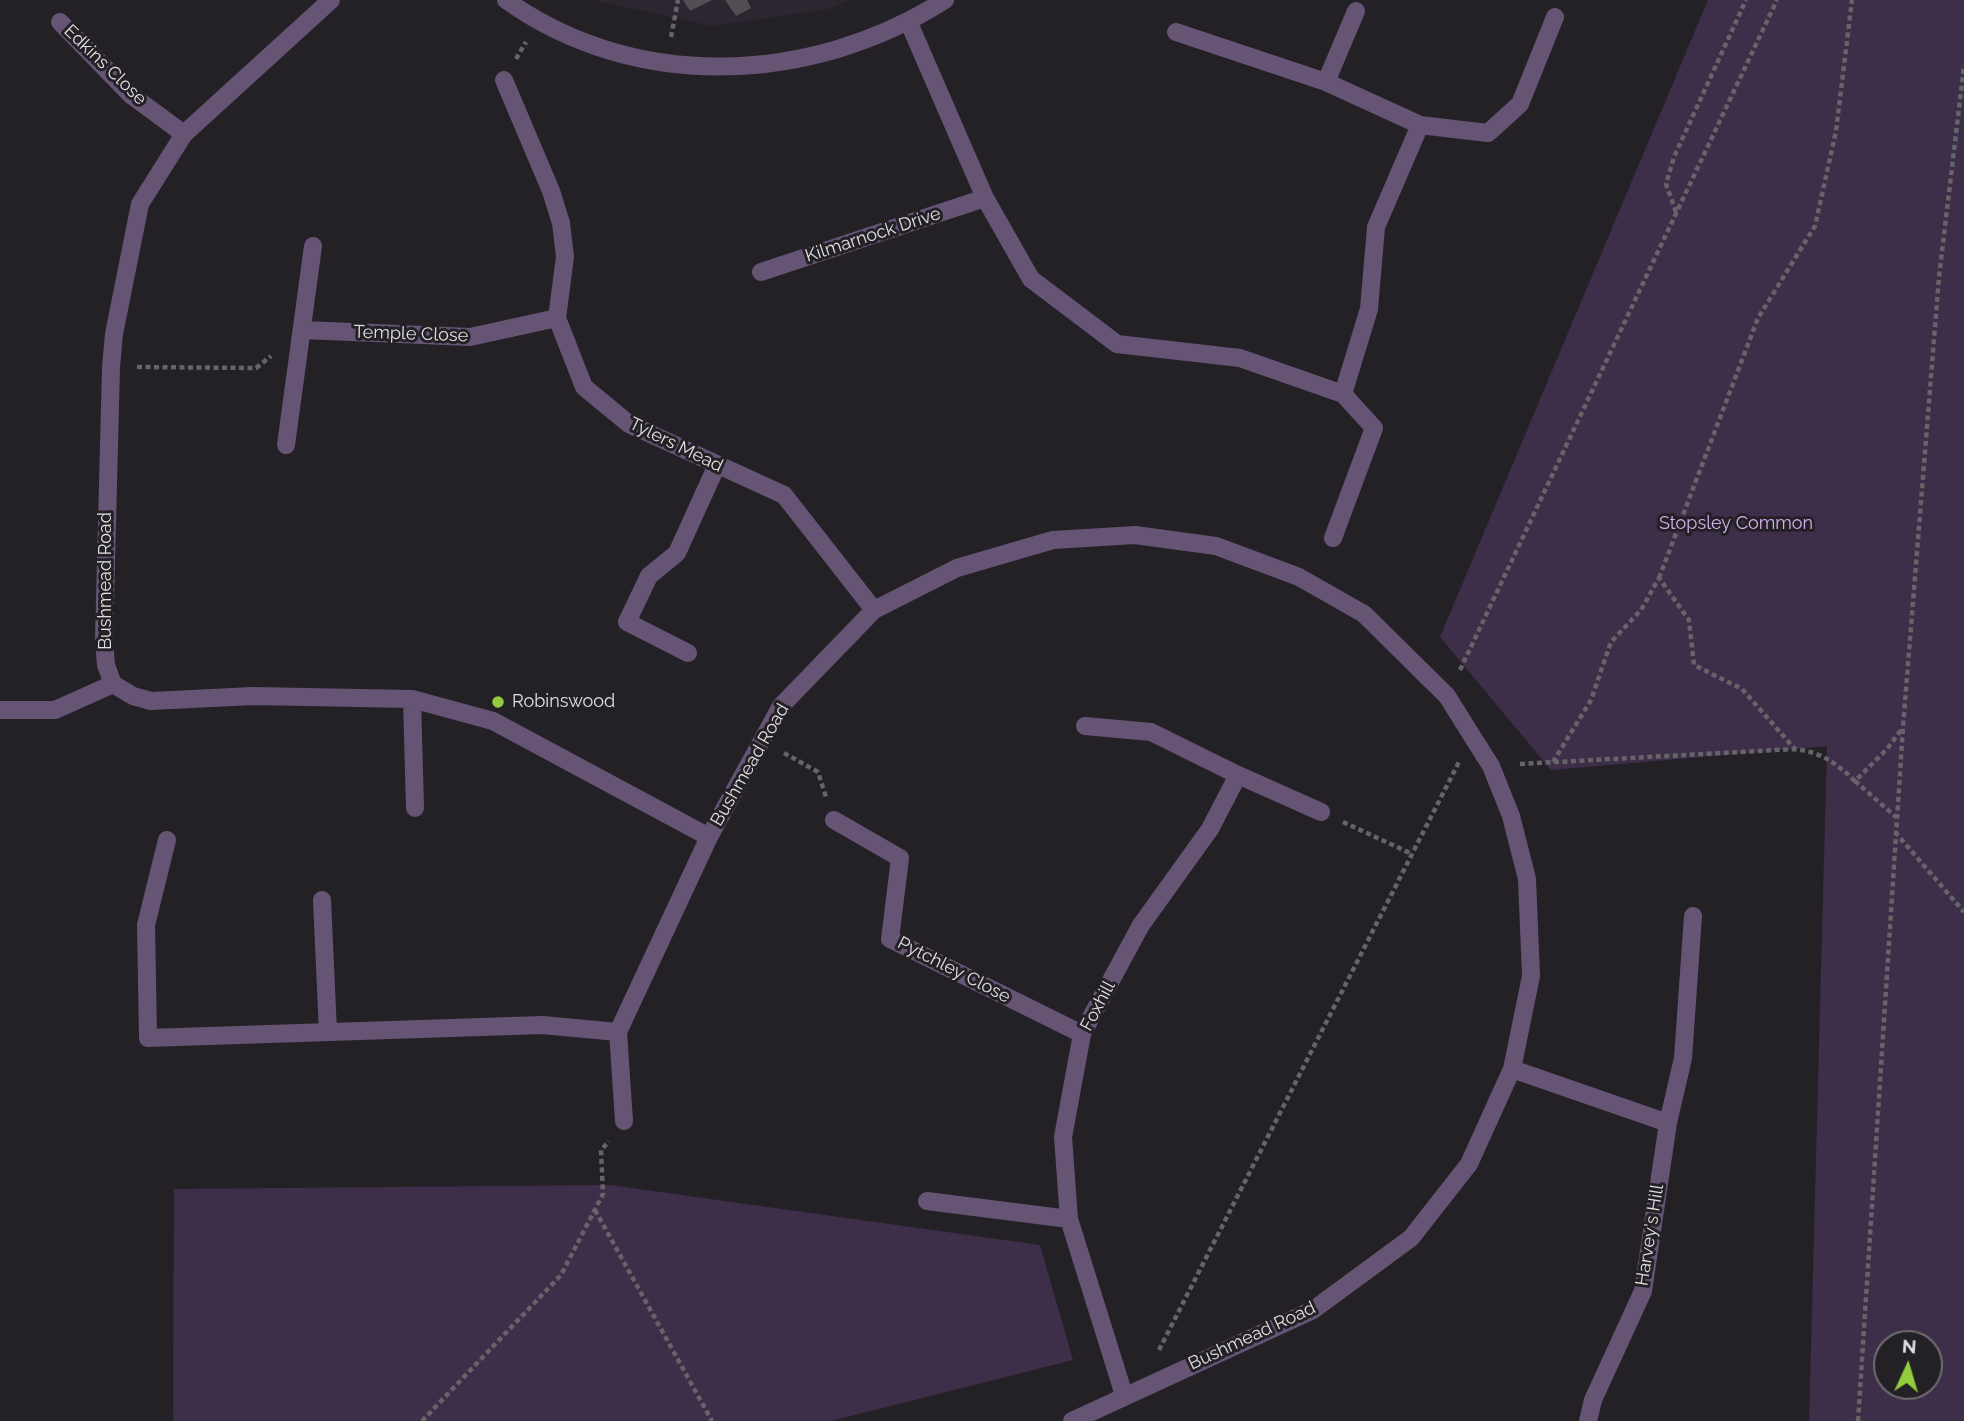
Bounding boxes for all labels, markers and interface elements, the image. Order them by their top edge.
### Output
street label: Edkins Close [59,20,151,110]
street label: Kilmarnock Drive [803,203,943,267]
street label: Temple Close [353,321,469,347]
street label: Tylers Mead [626,413,726,477]
street label: Bushmead Road [95,512,117,650]
park label: Stopsley Common [1659,513,1813,535]
place label: Robinswood [512,691,615,713]
marker: Robinswood [490,694,506,710]
street label: Bushmead Road [706,700,794,830]
street label: Pytchley Close [894,932,1014,1008]
street label: Foxhill [1076,977,1120,1035]
street label: Harvey's Hill [1631,1183,1669,1287]
street label: Bushmead Road [1185,1297,1319,1375]
north arrow [1873,1330,1943,1400]
text: N [1901,1335,1917,1358]

